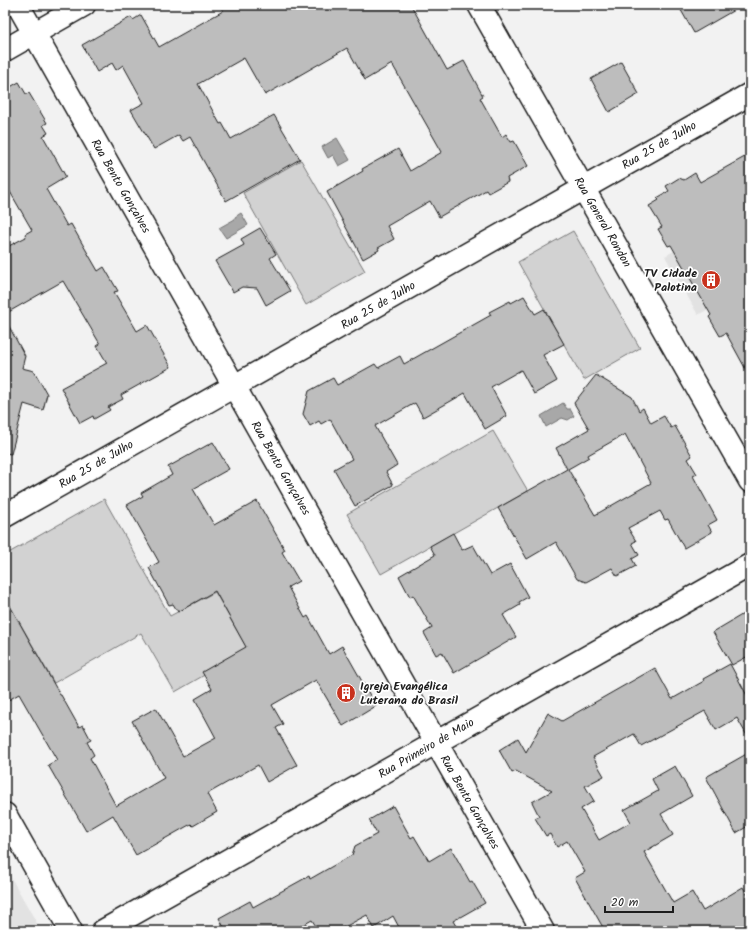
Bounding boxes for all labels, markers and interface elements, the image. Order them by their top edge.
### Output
street label: Rua 25 de Julho [618,116,700,175]
street label: Rua Bento Gonçalves [86,135,155,237]
street label: Rua General Rondon [569,173,636,271]
place label: TV Cidade Palotina [644,264,697,297]
building icon: TV Cidade Palotina [700,269,722,291]
street label: Rua 25 de Julho [337,276,419,335]
street label: Rua Bento Gonçalves [246,417,315,519]
street label: Rua 25 de Julho [55,435,137,494]
place label: Igreja Evangélica Luterana do Brasil [360,677,459,710]
building icon: Igreja Evangélica Luterana do Brasil [335,682,357,704]
street label: Rua Primeiro de Maio [375,713,478,784]
street label: Rua Bento Gonçalves [435,751,504,853]
scale bar [605,888,673,914]
text: 20 m [611,893,639,912]

